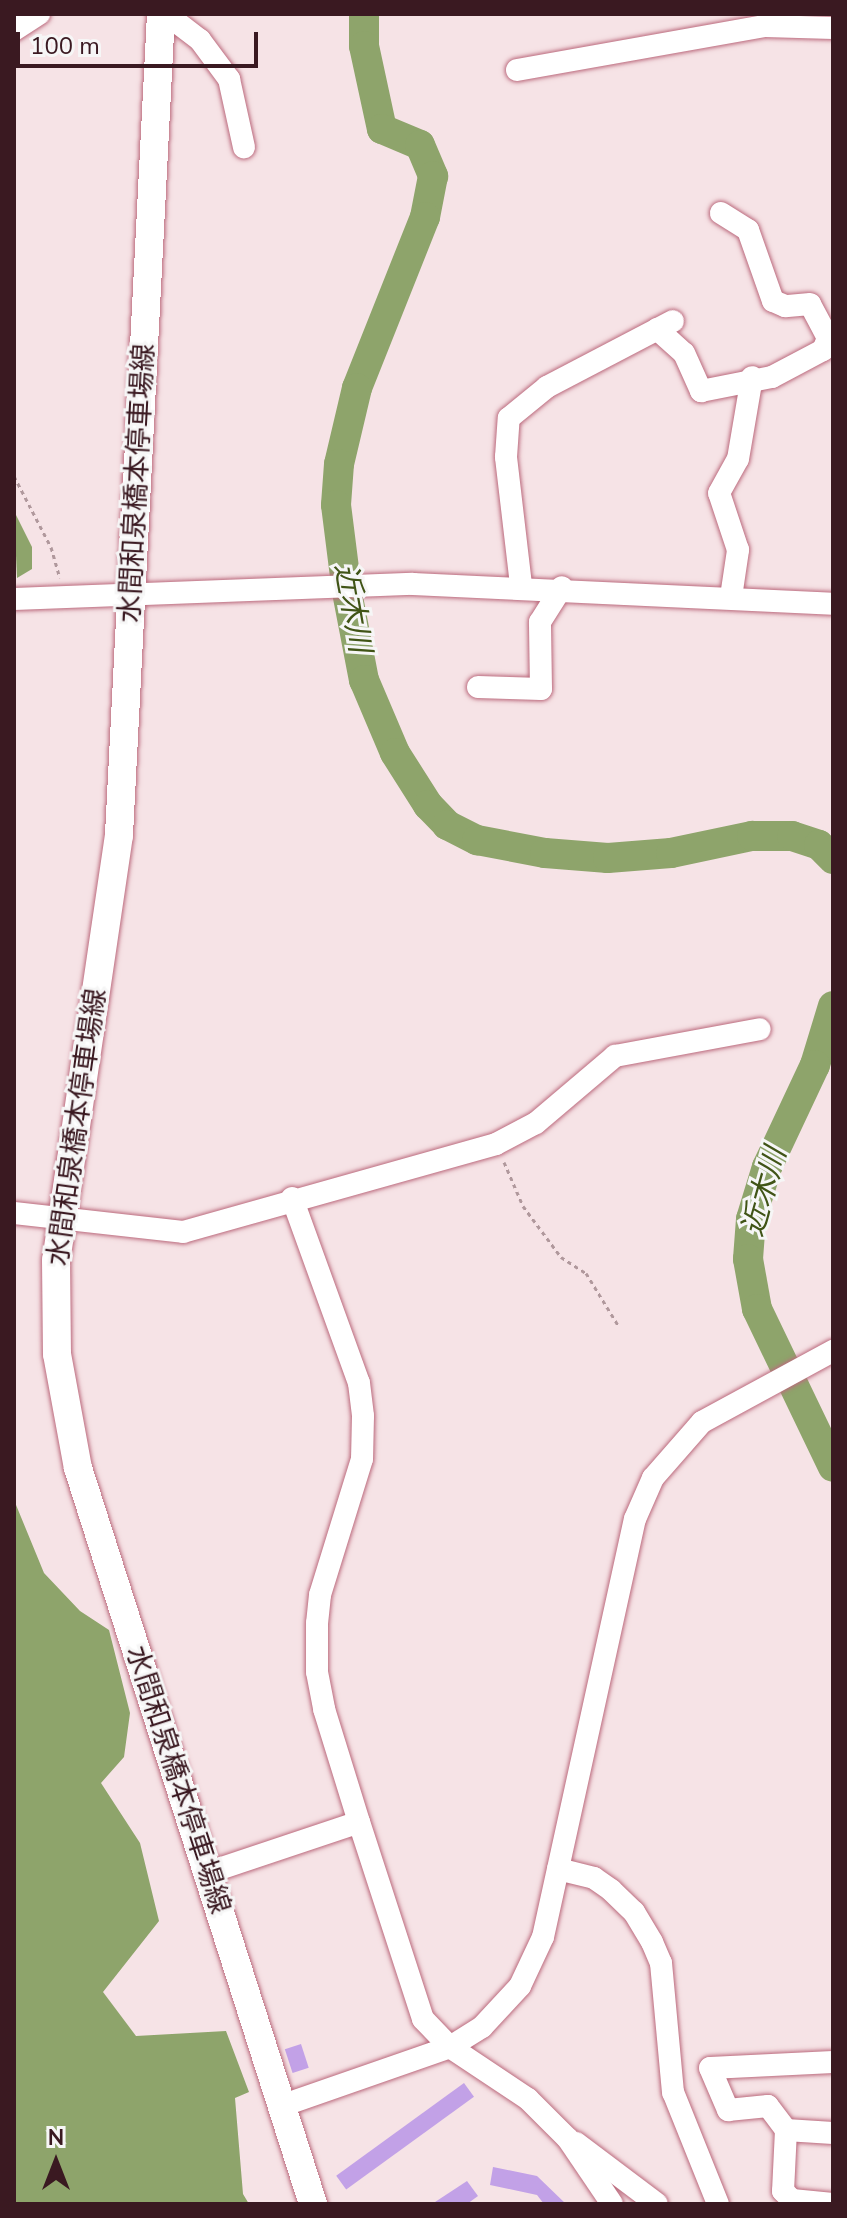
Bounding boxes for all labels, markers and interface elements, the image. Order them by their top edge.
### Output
scale bar [20,16,262,66]
text: 100 m [30,30,100,62]
street label: 水間和泉橋本停車場線 [113,342,161,624]
water label: 近木川 [326,561,378,655]
street label: 水間和泉橋本停車場線 [41,986,113,1268]
water label: 近木川 [735,1144,795,1240]
street label: 水間和泉橋本停車場線 [119,1642,237,1918]
north arrow [16,2122,96,2202]
text: N [48,2123,64,2153]

